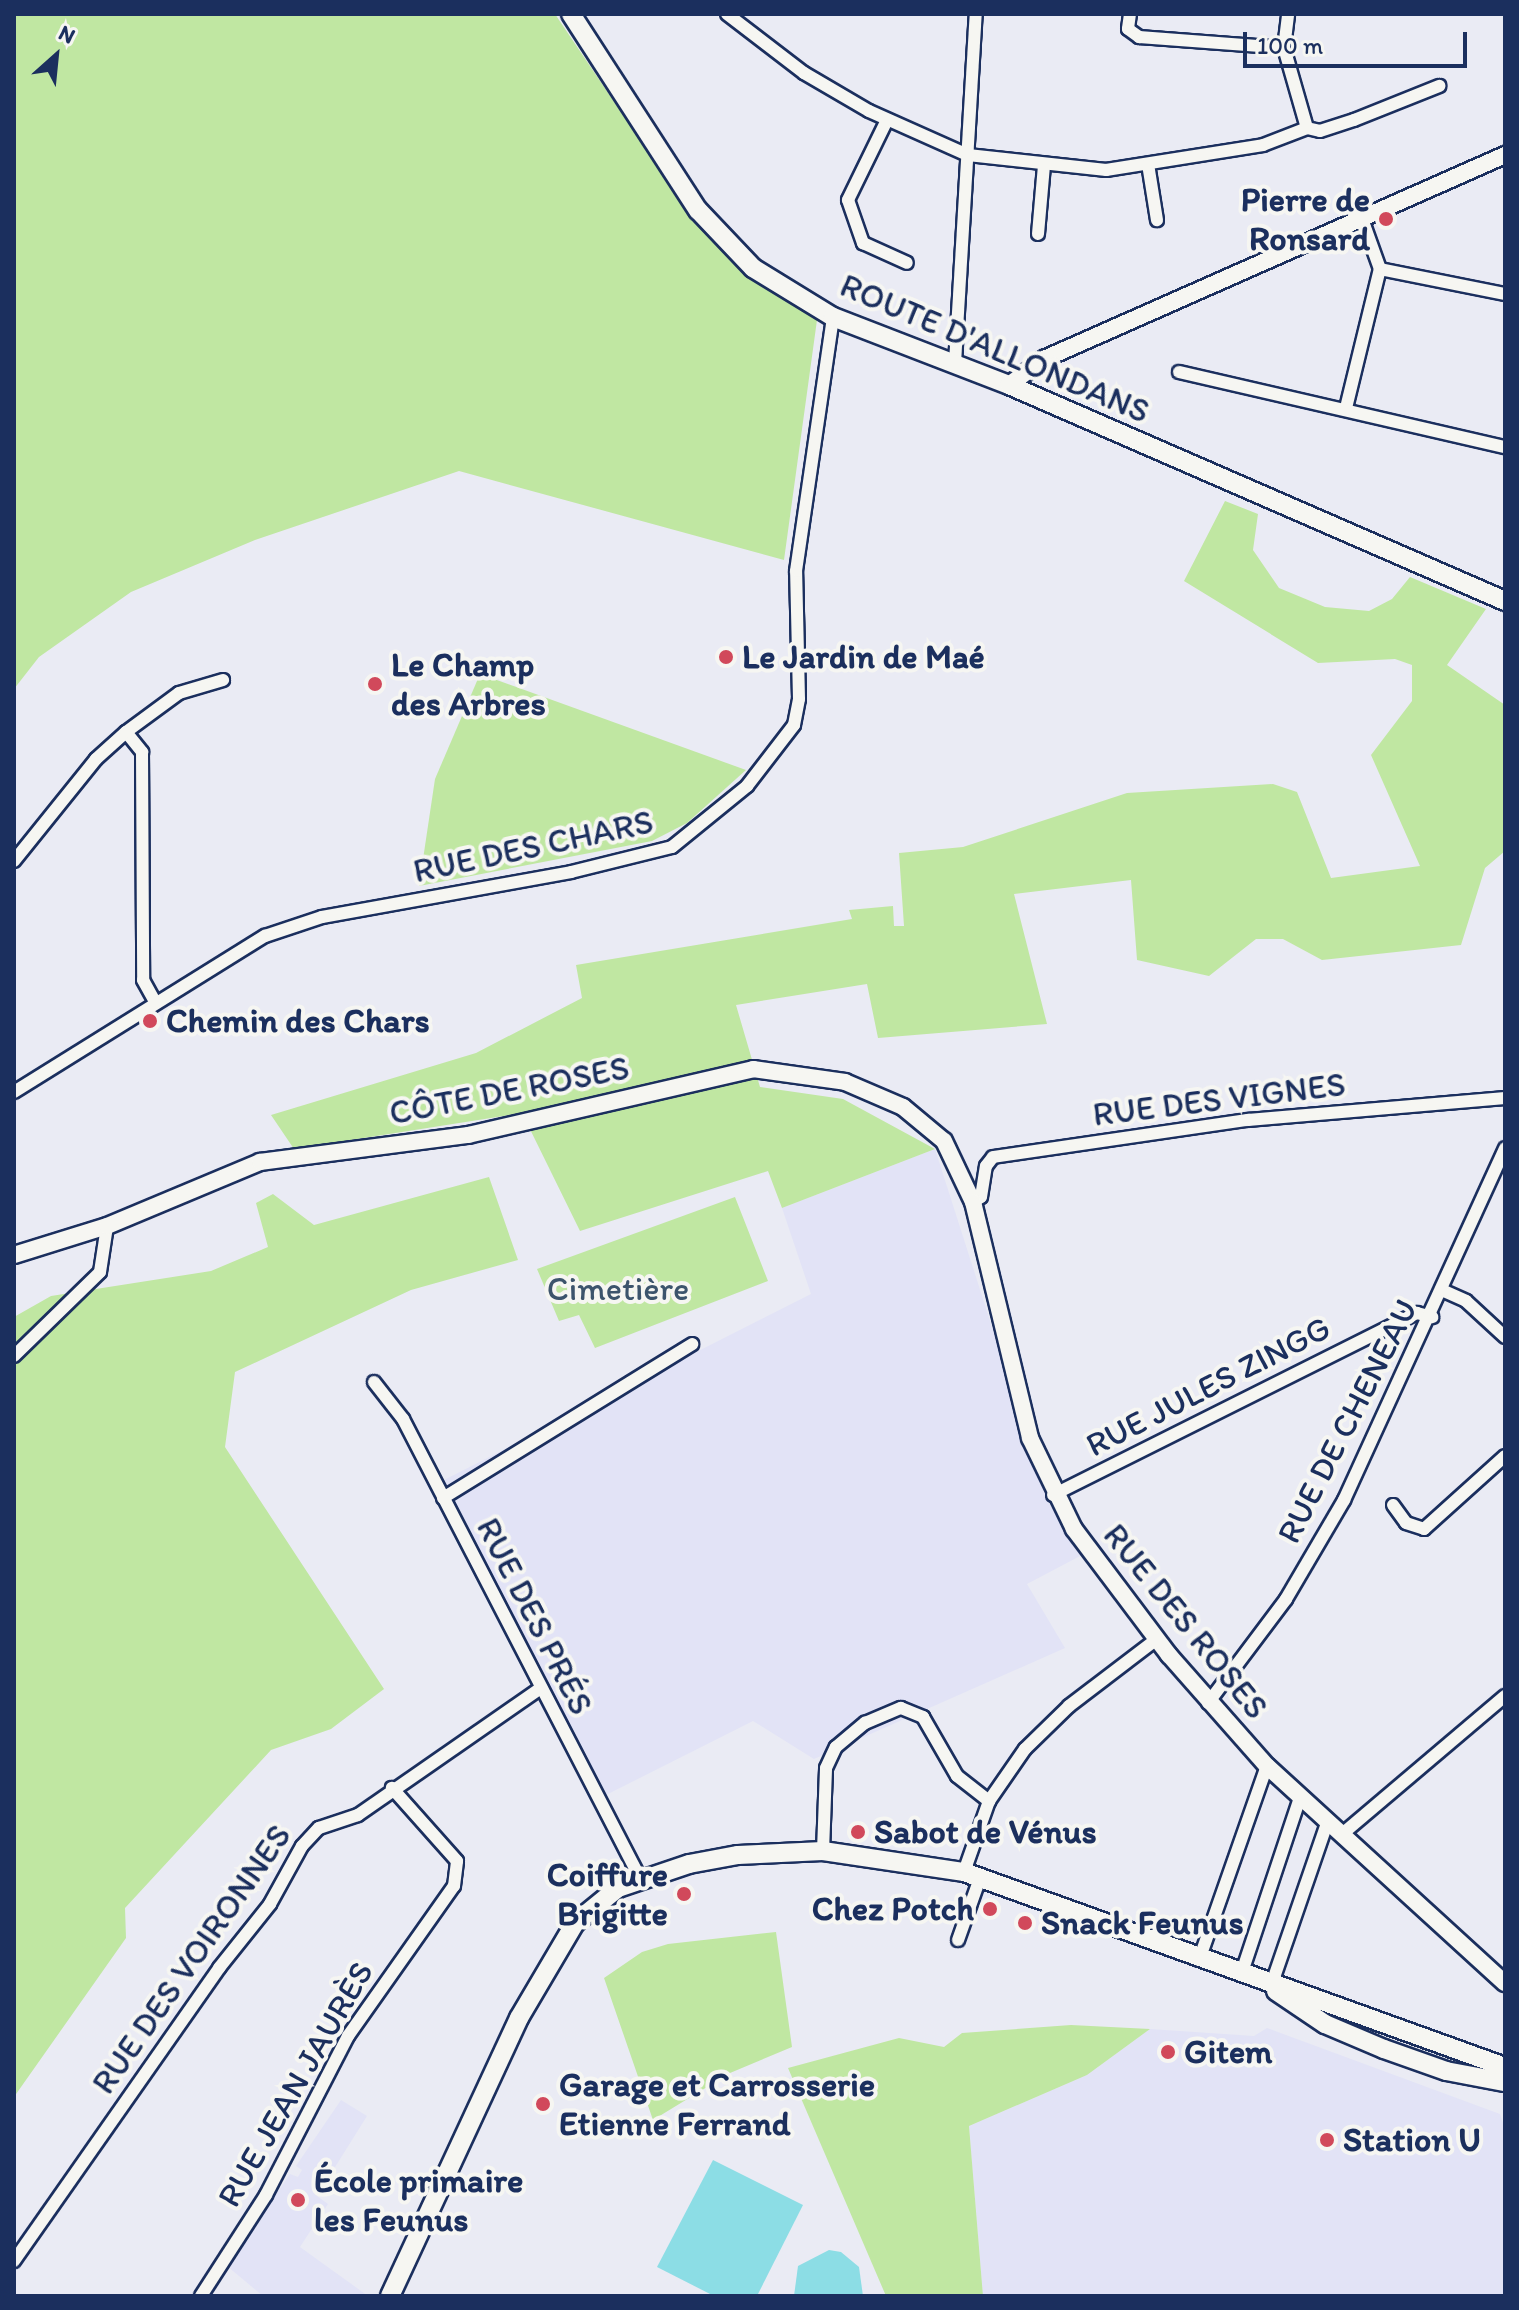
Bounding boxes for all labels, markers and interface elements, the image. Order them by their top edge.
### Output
north arrow [16,16,96,96]
scale bar [1247,16,1471,66]
text: N [54,19,80,50]
text: 100 m [1257,31,1323,60]
place label: Pierre de Ronsard [1241,179,1370,258]
marker: Pierre de Ronsard [1377,210,1395,228]
street label: ROUTE D'ALLONDANS [835,265,1155,431]
place label: Le Jardin de Maé [742,637,987,677]
place label: Le Champ des Arbres [391,644,546,724]
marker: Le Jardin de Maé [717,648,735,666]
marker: Le Champ des Arbres [366,675,384,693]
street label: RUE DES CHARS [409,801,657,891]
place label: Chemin des Chars [166,1001,429,1041]
marker: Chemin des Chars [141,1012,159,1030]
street label: CÔTE DE ROSES [386,1047,632,1133]
street label: RUE DES VIGNES [1090,1063,1348,1135]
park label: Cimetière [547,1269,689,1309]
street label: RUE DE CHENEAU [1268,1292,1426,1550]
street label: RUE JULES ZINGG [1077,1306,1339,1466]
street label: RUE DES PRÉS [468,1510,602,1722]
street label: RUE DES ROSES [1095,1515,1277,1727]
place label: Sabot de Vénus [874,1812,1097,1852]
street label: RUE DES VOIRONNES [82,1816,300,2102]
marker: Sabot de Vénus [849,1823,867,1841]
place label: Coiffure Brigitte [547,1854,668,1934]
marker: Coiffure Brigitte [675,1885,693,1903]
place label: Chez Potch [813,1889,974,1929]
marker: Chez Potch [981,1900,999,1918]
place label: Snack Feunus [1041,1903,1242,1943]
marker: Snack Feunus [1016,1914,1034,1932]
street label: RUE JEAN JAURÈS [208,1954,382,2214]
place label: Gitem [1184,2032,1272,2072]
marker: Gitem [1159,2043,1177,2061]
place label: Garage et Carrosserie Etienne Ferrand [559,2064,876,2144]
marker: Garage et Carrosserie Etienne Ferrand [534,2095,552,2113]
place label: Station U [1343,2120,1481,2160]
marker: Station U [1318,2131,1336,2149]
place label: École primaire les Feunus [314,2160,523,2240]
marker: École primaire les Feunus [289,2191,307,2209]

